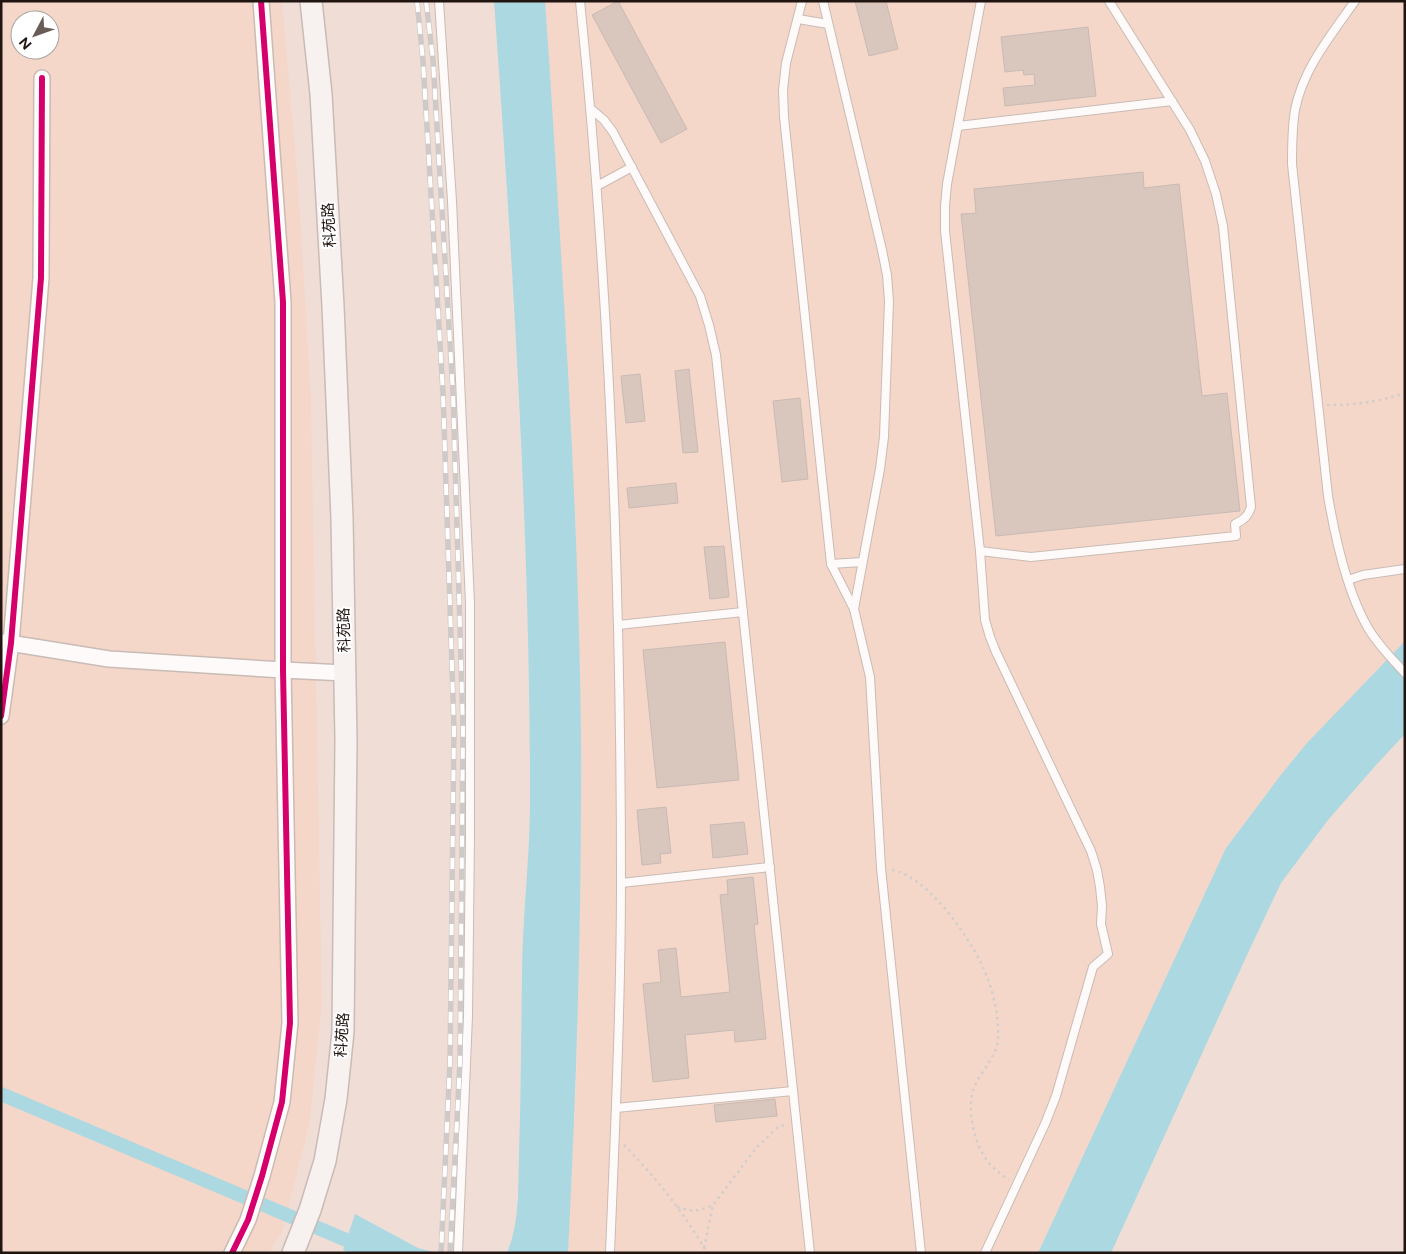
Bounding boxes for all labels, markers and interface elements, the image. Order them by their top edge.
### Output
north arrow [10,10,60,60]
text: N [16,34,36,53]
street label: 科苑路 [319,202,339,248]
street label: 科苑路 [335,607,353,653]
street label: 科苑路 [331,1012,353,1058]

